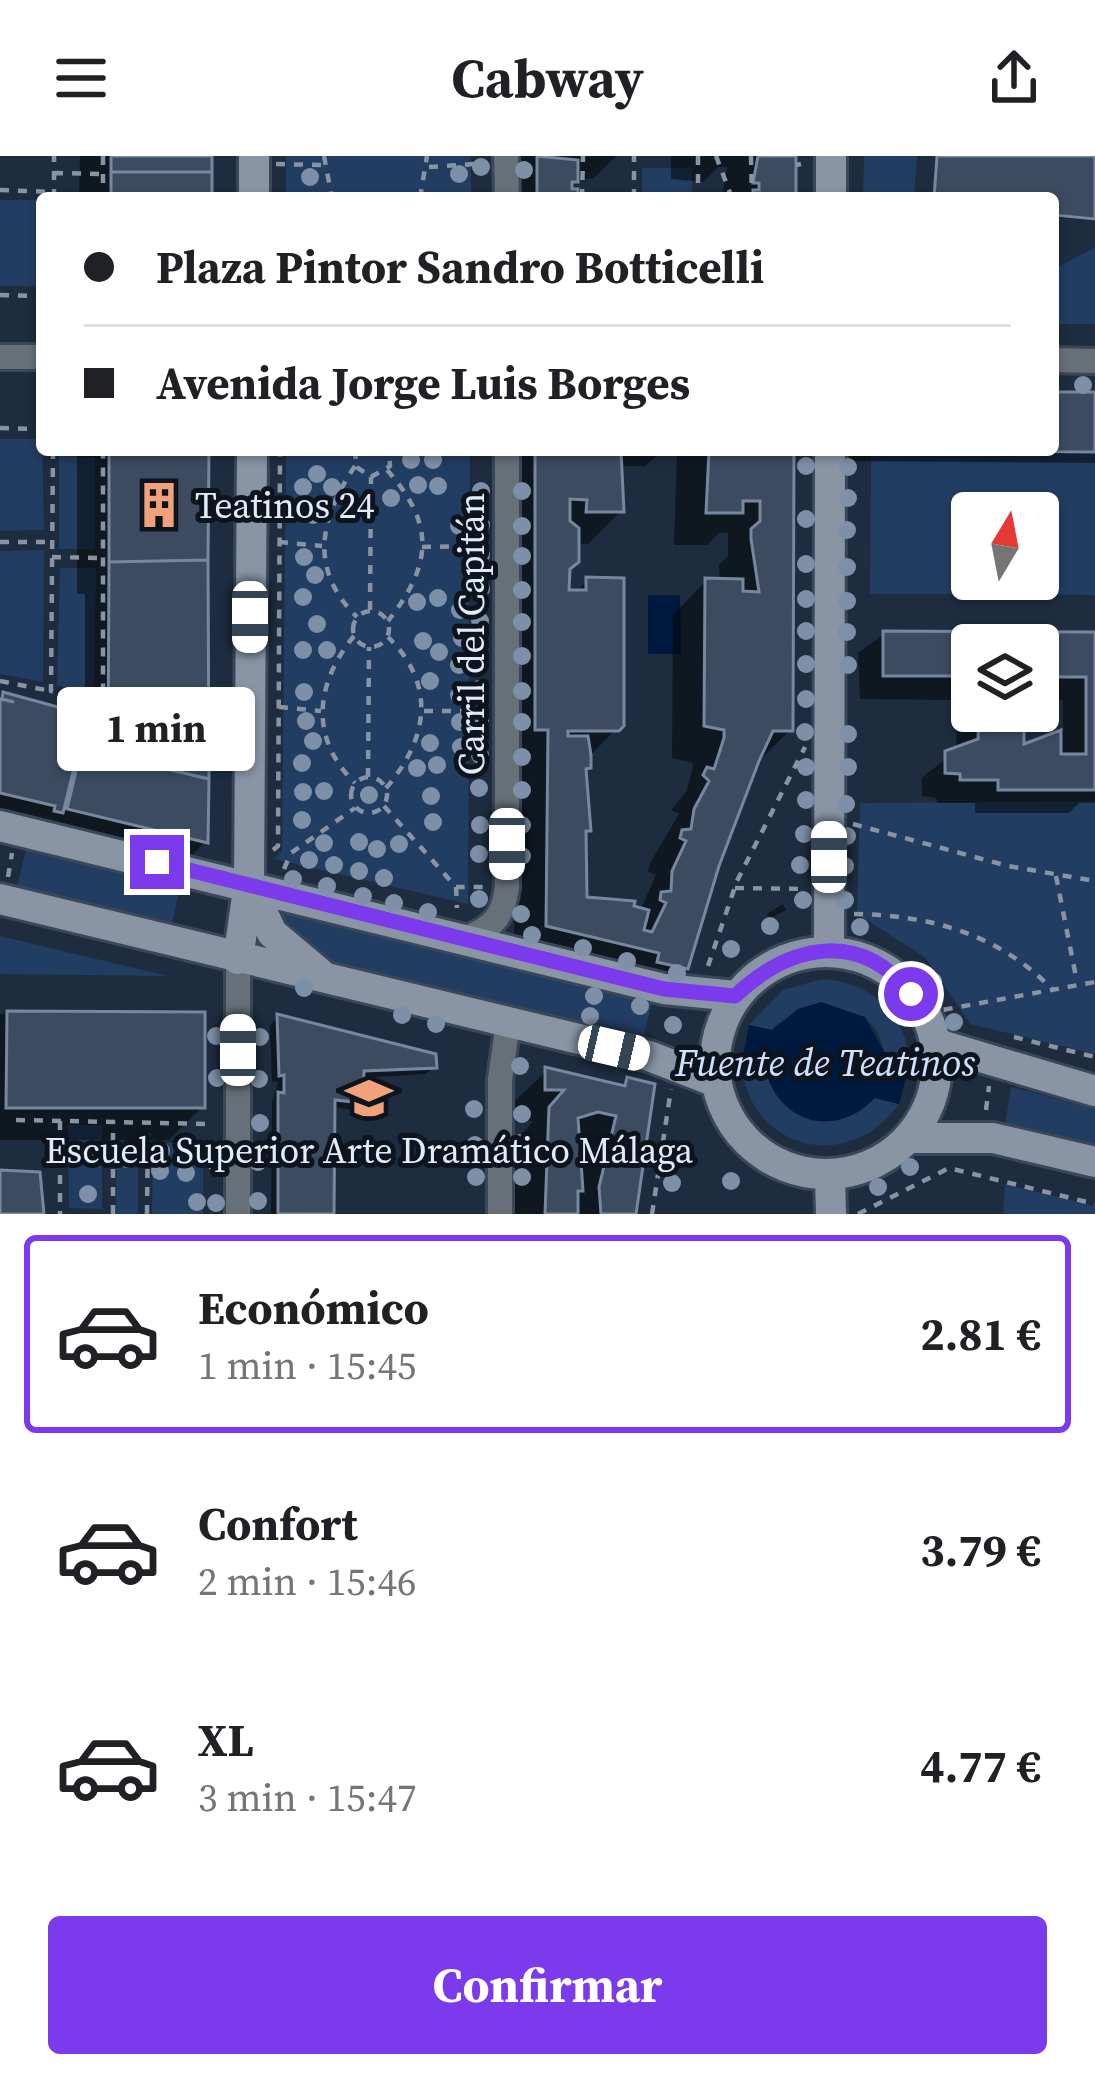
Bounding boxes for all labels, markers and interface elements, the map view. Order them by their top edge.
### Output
text: Cabway [451,41,644,115]
icon: menu [48,45,114,111]
icon: share [981,45,1047,111]
text: Plaza Pintor Sandro Botticelli [156,236,764,298]
text: Avenida Jorge Luis Borges [156,352,690,414]
building icon: Teatinos 24 [134,480,184,530]
place label: Teatinos 24 [195,481,375,530]
north arrow [951,492,1059,600]
map controls [951,492,1059,732]
street label: Carril del Capitán [447,493,496,775]
car [232,581,268,653]
button: layers [951,624,1059,732]
callout: 1 min [58,688,256,772]
text: 1 min [105,702,207,755]
car [489,808,525,880]
car [811,821,847,893]
route end [130,835,184,889]
route start [884,967,938,1021]
car [220,1014,256,1086]
car [575,1022,653,1074]
water label: Fuente de Teatinos [674,1036,976,1089]
school or university icon: Escuela Superior Arte Dramático Málaga [344,1073,394,1123]
place label: Escuela Superior Arte Dramático Málaga [45,1126,694,1175]
text: Económico [198,1277,429,1339]
icon: car [54,1280,162,1388]
text: 2.81 € [920,1303,1041,1365]
text: 1 min · 15:45 [198,1339,417,1392]
text: Confort [198,1493,358,1555]
icon: car [54,1496,162,1604]
text: 3.79 € [920,1519,1041,1581]
text: 2 min · 15:46 [198,1555,417,1608]
text: XL [198,1709,254,1771]
icon: car [54,1712,162,1820]
text: 4.77 € [920,1735,1041,1797]
text: 3 min · 15:47 [198,1771,417,1824]
button: Confirmar [48,1916,1047,2054]

